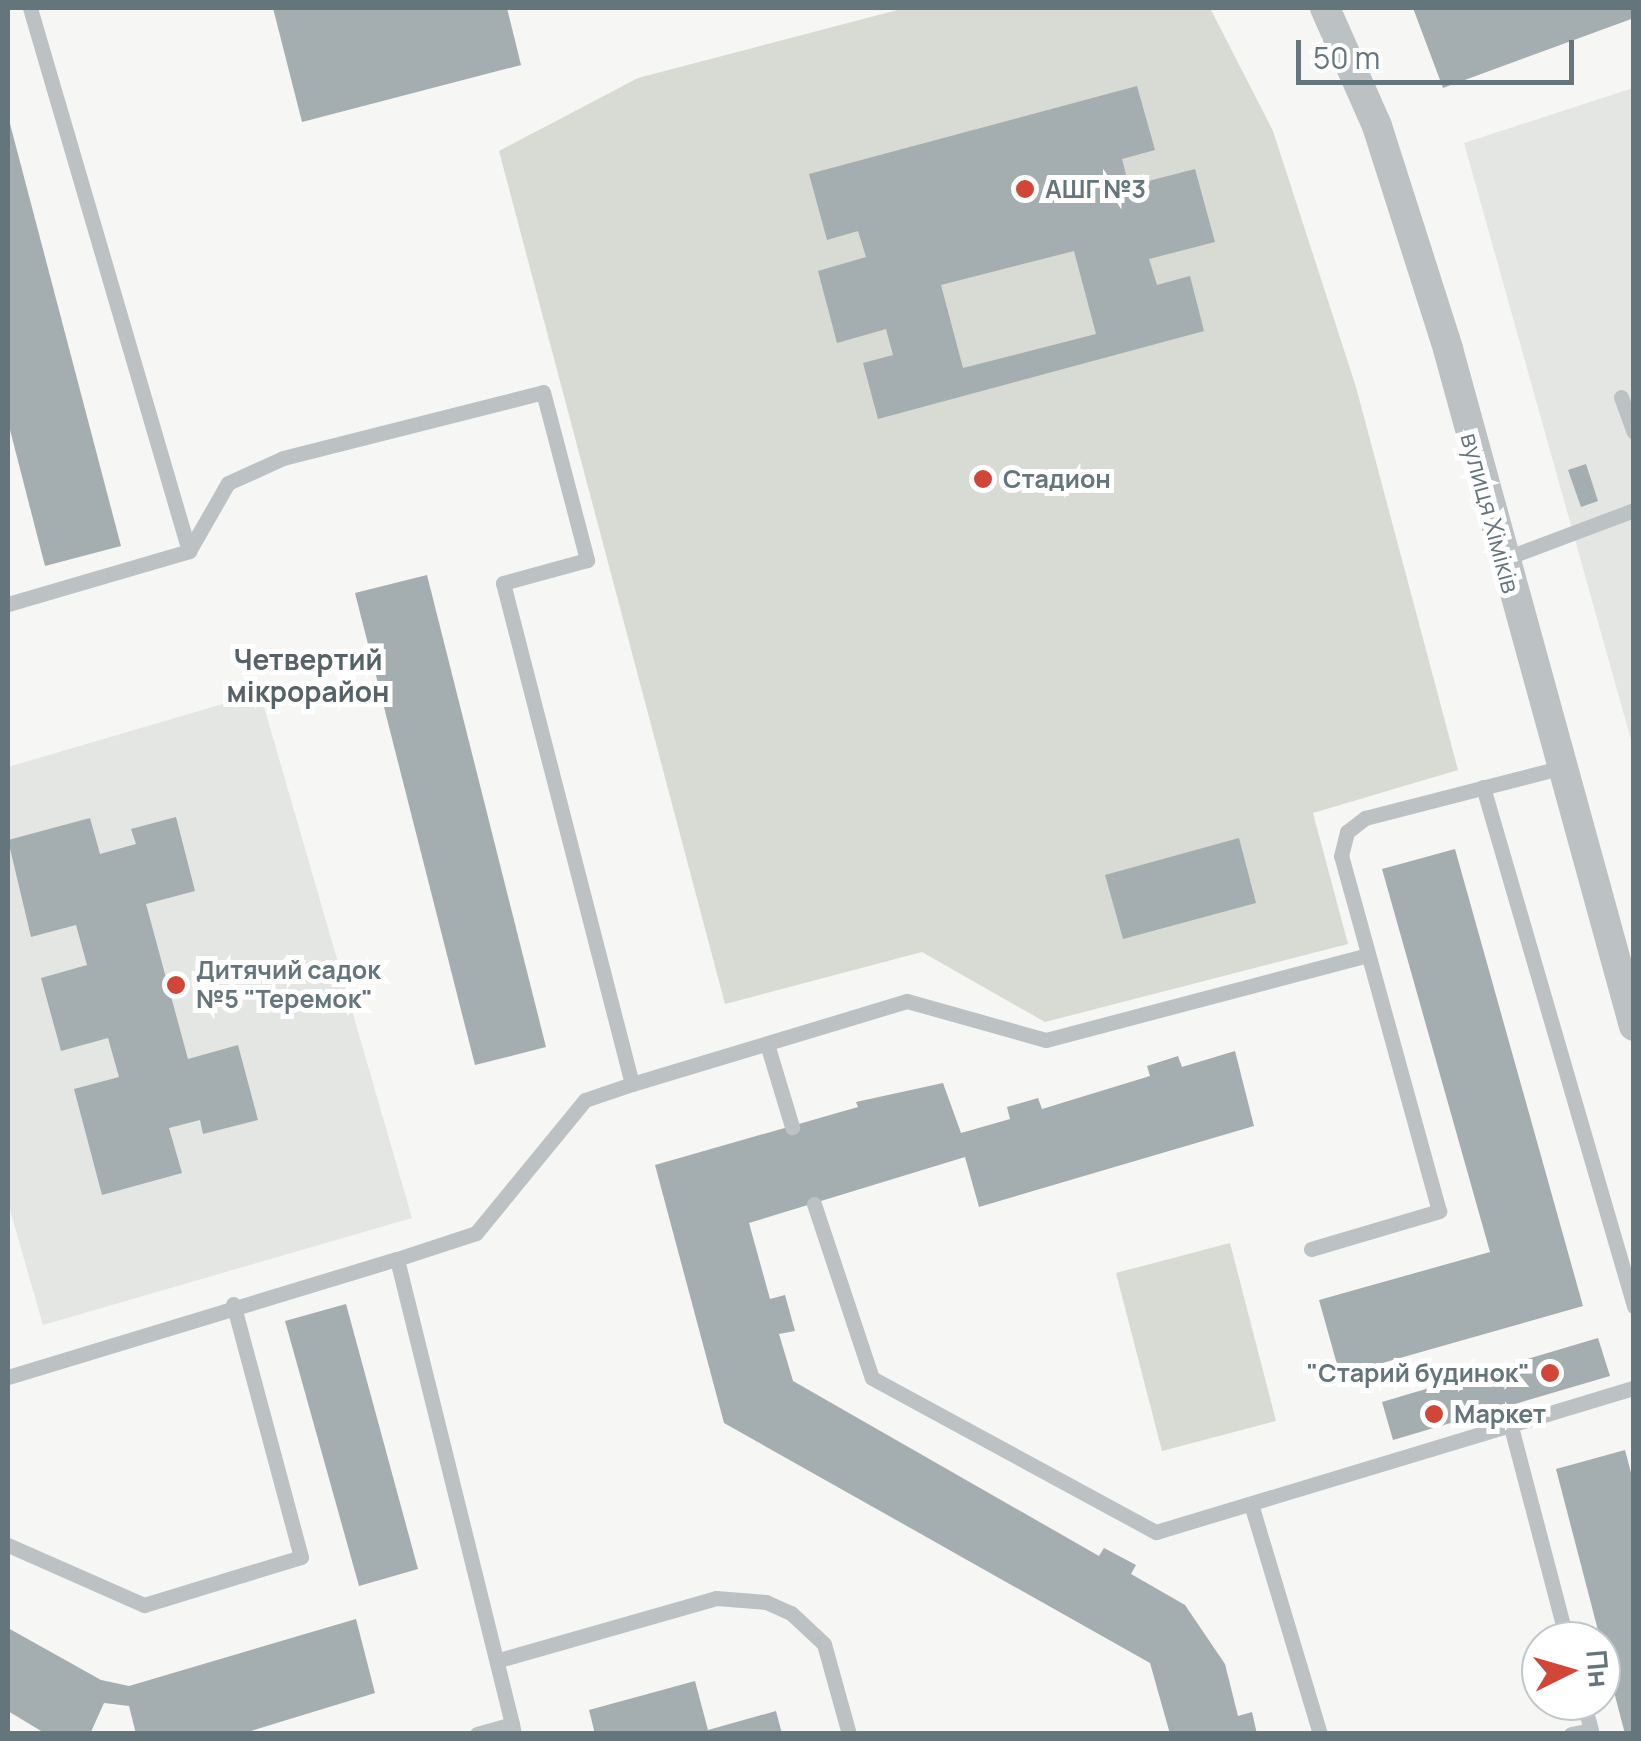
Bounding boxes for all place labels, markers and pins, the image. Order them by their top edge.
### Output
place label: АШГ №3 [1045,174,1147,204]
marker: АШГ №3 [1014,178,1036,200]
place label: Стадион [1003,464,1111,494]
marker: Стадион [972,468,994,490]
place label: Дитячий садок №5 "Теремок" [196,956,381,1015]
marker: Дитячий садок №5 "Теремок" [165,974,187,996]
place label: "Старий будинок" [1307,1358,1530,1388]
marker: "Старий будинок" [1539,1362,1561,1384]
place label: Маркет [1454,1399,1546,1429]
marker: Маркет [1423,1403,1445,1425]

